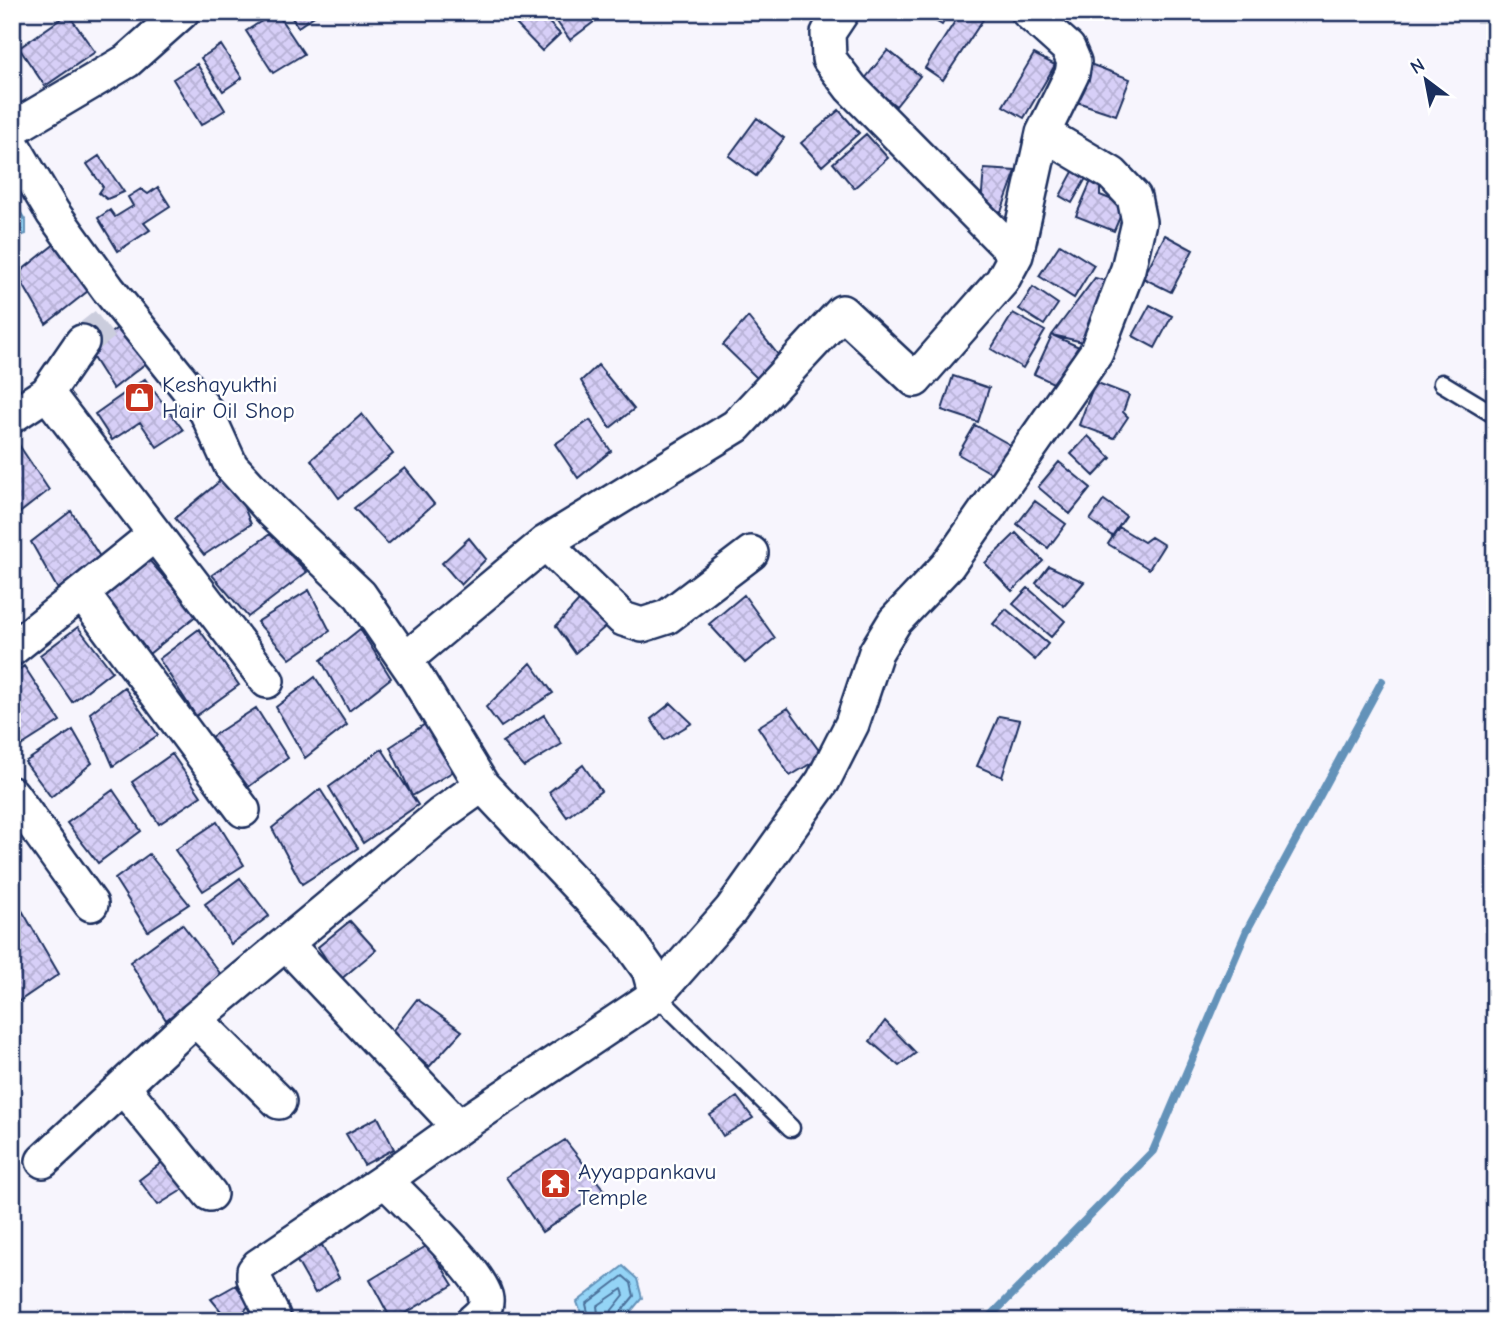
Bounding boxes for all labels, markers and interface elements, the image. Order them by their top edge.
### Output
north arrow [1392,46,1462,116]
text: N [1406,54,1429,79]
place label: Keshayukthi Hair Oil Shop [162,371,295,424]
shop icon: Keshayukthi Hair Oil Shop [122,380,156,414]
place label: Ayyappankavu Temple [578,1158,716,1211]
temple icon: Ayyappankavu Temple [538,1167,572,1201]

